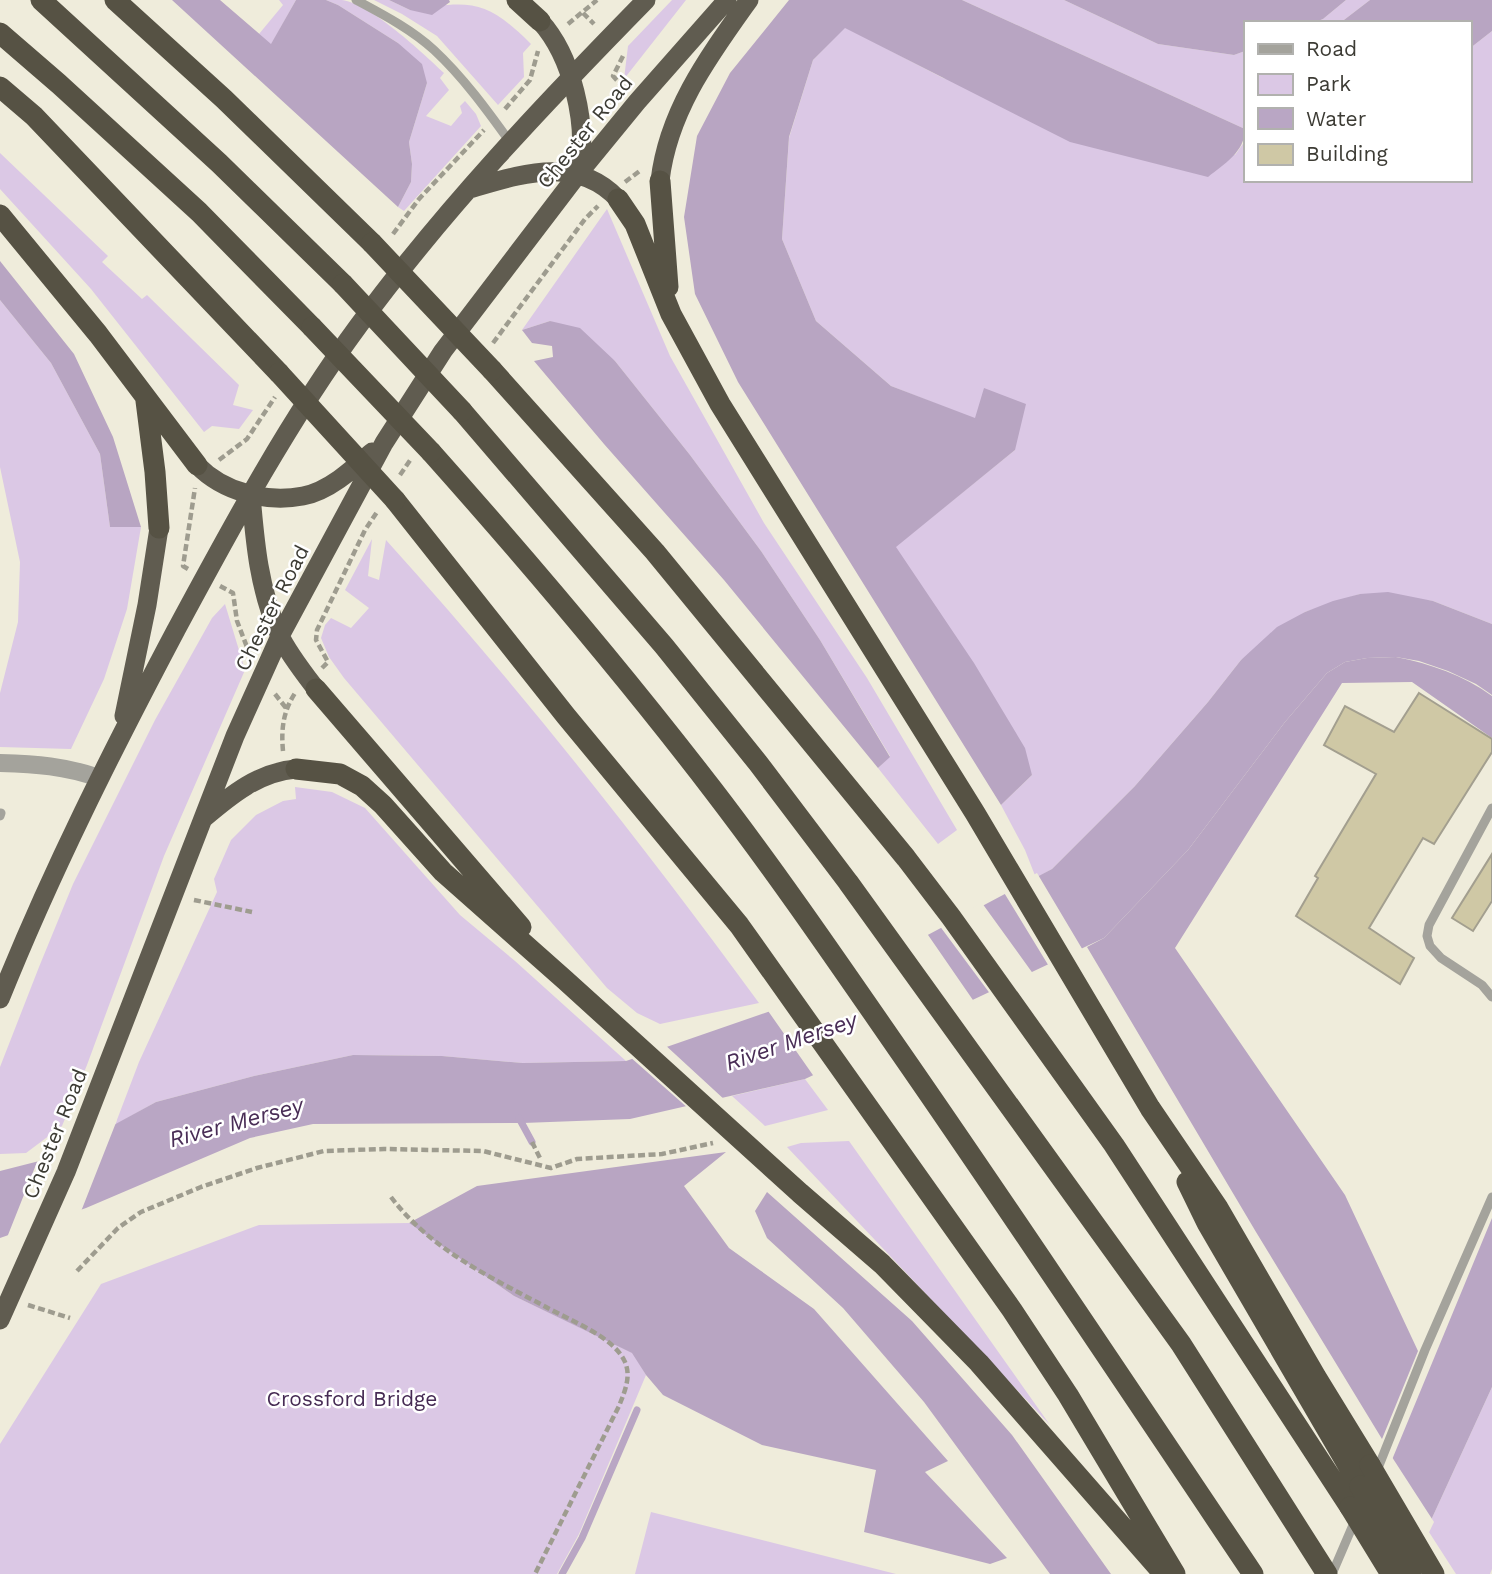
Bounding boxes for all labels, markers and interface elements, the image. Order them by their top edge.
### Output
legend [1244,21,1471,182]
text: Road [1306,36,1357,61]
street label: Chester Road [531,70,638,193]
text: Park [1306,71,1351,96]
text: Water [1306,106,1367,131]
text: Building [1306,141,1388,166]
street label: Chester Road [229,541,314,675]
water label: River Mersey [722,1006,862,1077]
street label: Chester Road [17,1065,92,1202]
water label: River Mersey [166,1091,308,1153]
park label: Crossford Bridge [267,1386,437,1411]

